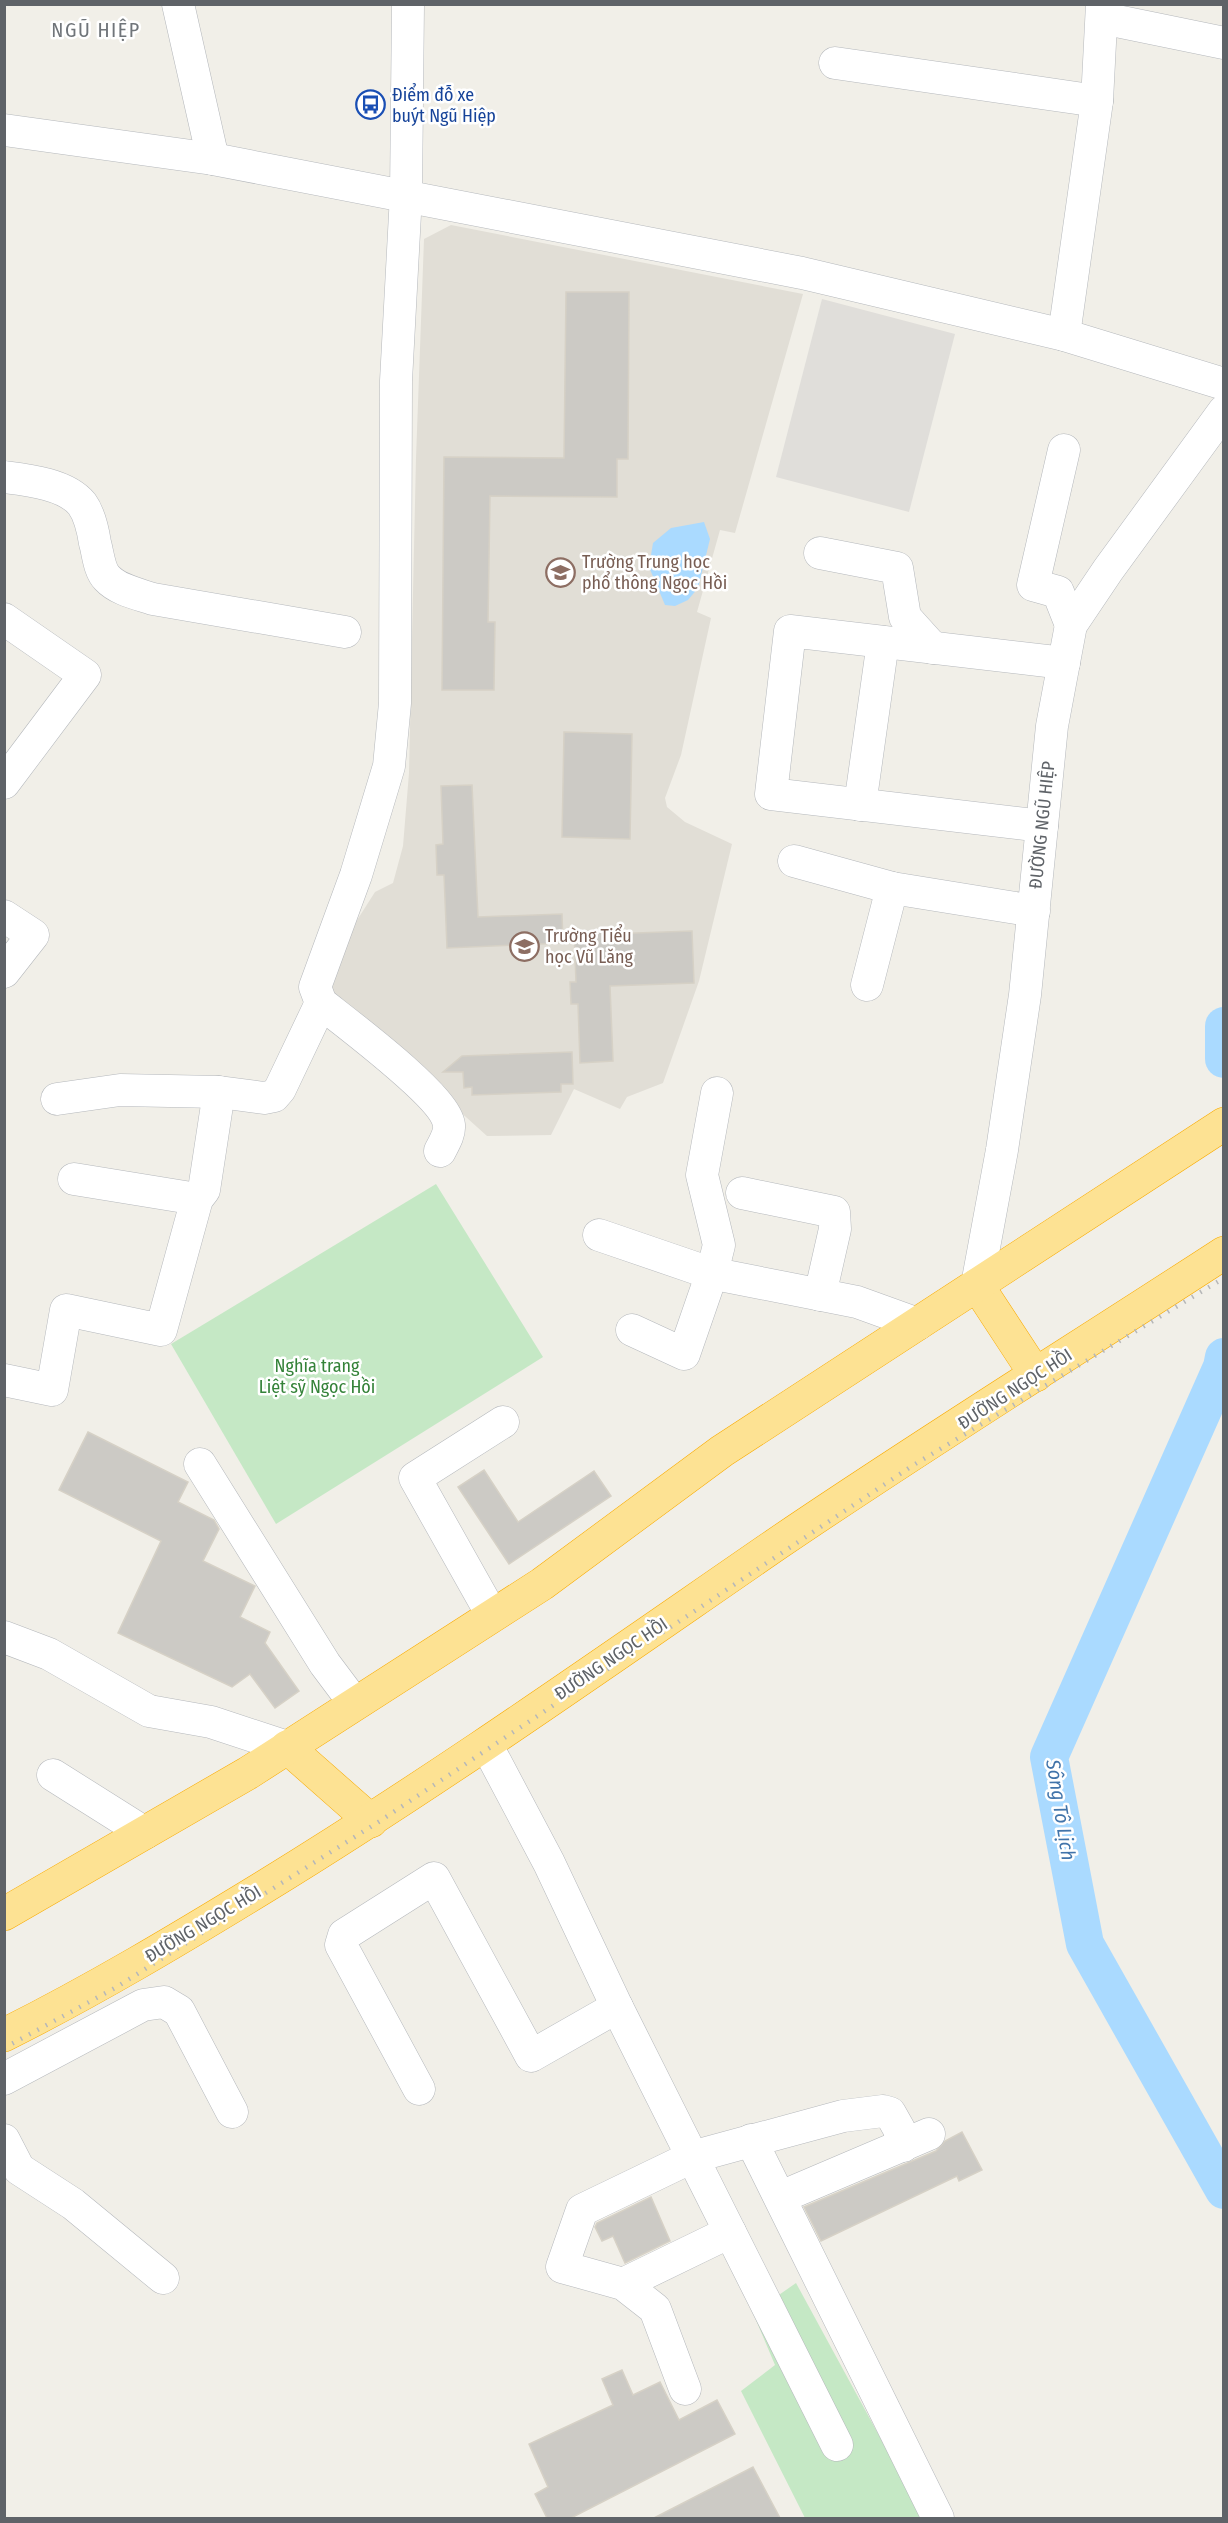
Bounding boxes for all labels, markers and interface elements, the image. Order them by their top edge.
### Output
district label: NGŨ HIỆP [51,18,141,42]
place label: Điểm đỗ xe buýt Ngũ Hiệp [392,83,496,127]
bus stop icon: Điểm đỗ xe buýt Ngũ Hiệp [355,89,387,121]
place label: Trường Trung học phổ thông Ngọc Hồi [582,551,727,594]
school or university icon: Trường Trung học phổ thông Ngọc Hồi [545,556,577,588]
street label: ĐƯỜNG NGŨ HIỆP [1024,760,1060,890]
place label: Trường Tiểu học Vũ Lăng [545,924,633,968]
school or university icon: Trường Tiểu học Vũ Lăng [508,930,540,962]
street label: ĐƯỜNG NGỌC HỒI [952,1341,1076,1434]
park label: Nghĩa trang Liệt sỹ Ngọc Hồi [259,1355,375,1398]
street label: ĐƯỜNG NGỌC HỒI [549,1611,672,1705]
water label: Sông Tô Lịch [1041,1757,1081,1862]
street label: ĐƯỜNG NGỌC HỒI [139,1878,265,1967]

